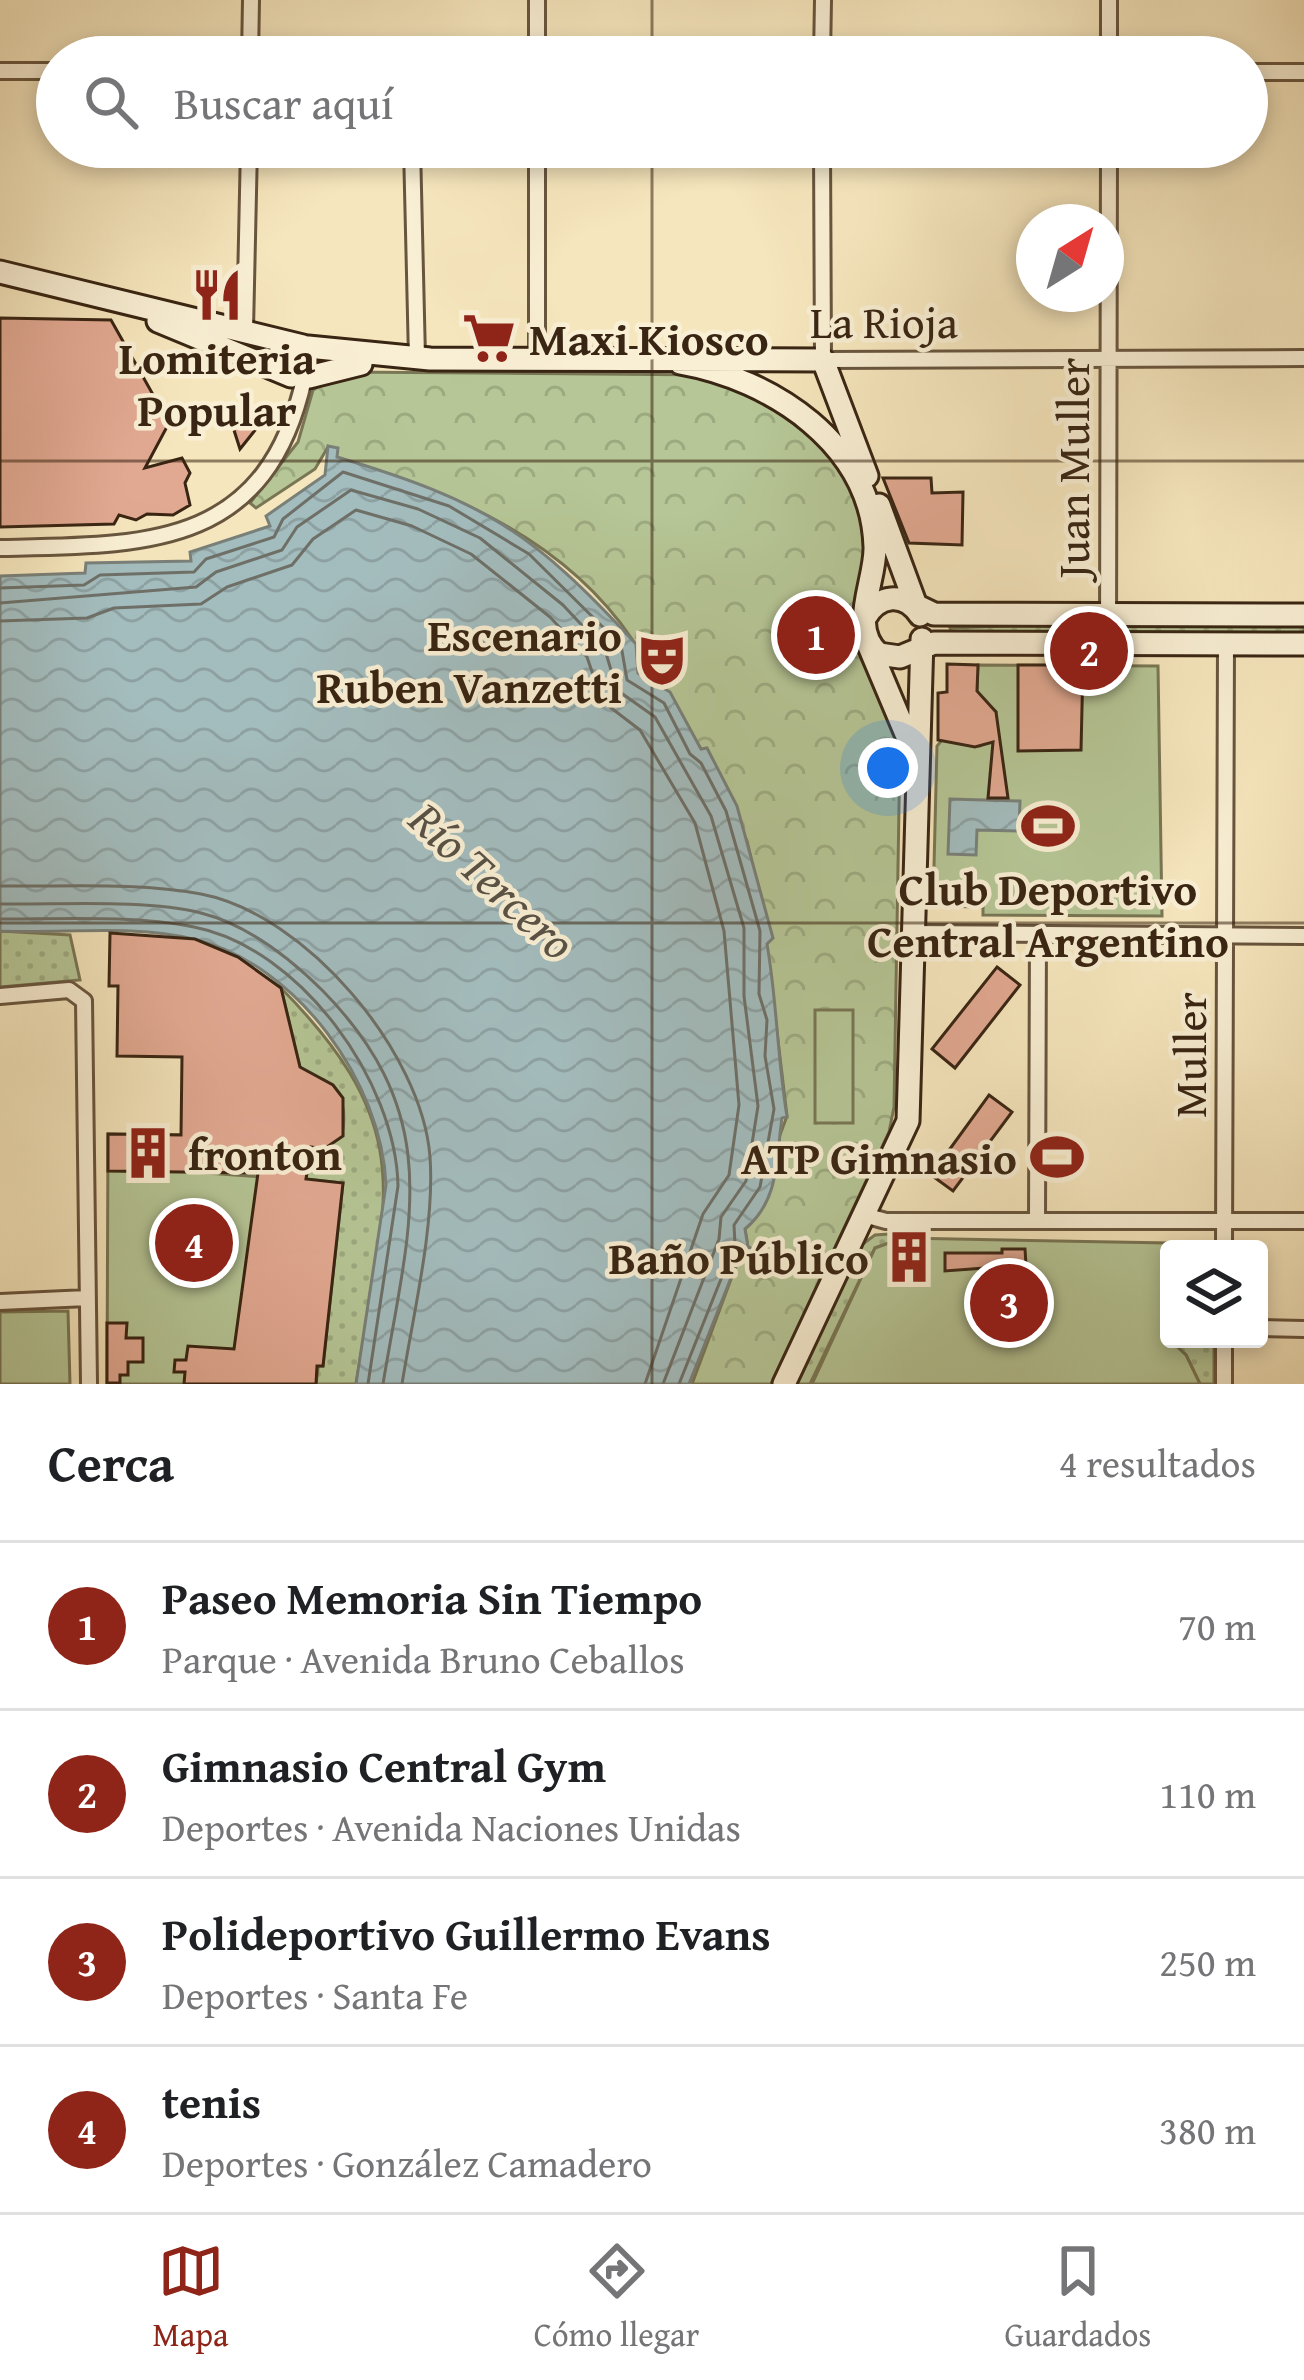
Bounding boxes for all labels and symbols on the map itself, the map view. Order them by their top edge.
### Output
north arrow [1016,204,1124,312]
restaurant icon: Lomiteria Popular [188,266,246,324]
street label: La Rioja [810,289,958,354]
place label: Maxi Kiosco [529,306,769,371]
supermarket icon: Maxi Kiosco [460,309,518,367]
place label: Lomiteria Popular [119,325,315,442]
street label: Juan Muller [1040,357,1105,584]
pin: 1 [777,590,855,680]
place label: Escenario Ruben Vanzetti [316,602,622,719]
pin: 2 [1050,606,1128,696]
theatre icon: Escenario Ruben Vanzetti [633,631,691,689]
your location [858,738,918,798]
water label: Río Tercero [393,784,592,976]
sports icon: Club Deportivo Central Argentino [1019,797,1077,855]
place label: Club Deportivo Central Argentino [867,856,1229,973]
street label: Muller [1157,992,1222,1118]
place label: fronton [188,1121,342,1186]
building icon: fronton [119,1124,177,1182]
place label: ATP Gimnasio [741,1125,1017,1190]
sports icon: ATP Gimnasio [1028,1128,1086,1186]
pin: 4 [155,1198,233,1288]
place label: Baño Público [608,1225,869,1290]
building icon: Baño Público [880,1228,938,1286]
pin: 3 [970,1258,1048,1348]

